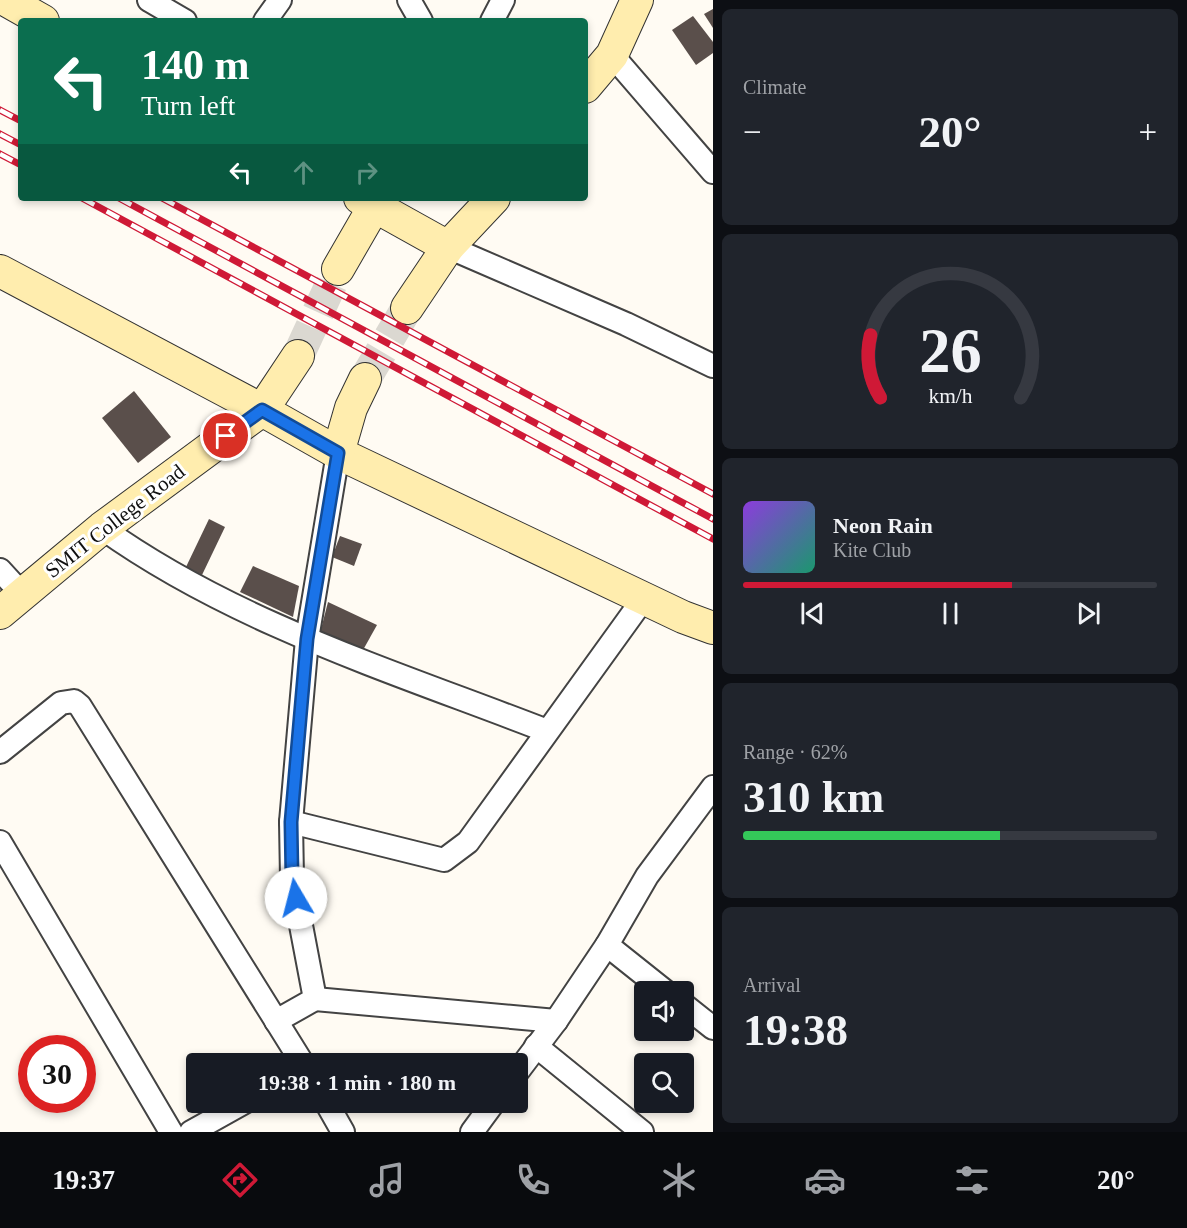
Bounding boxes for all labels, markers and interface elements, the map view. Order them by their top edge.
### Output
icon: left [42,42,120,120]
text: 140 m [141,42,250,88]
text: Climate [743,76,806,98]
text: Turn left [141,91,235,121]
text: 20° [919,107,982,157]
text: − [743,114,762,150]
text: + [1138,114,1157,150]
icon: left [224,156,257,189]
icon: ahead [287,156,320,189]
icon: right [350,156,383,189]
text: 26 [919,317,981,386]
text: km/h [928,385,972,409]
pin [200,410,251,461]
icon: arrive [209,419,242,452]
street label: SMIT College Road [41,459,190,583]
text: Neon Rain [833,513,933,538]
text: Kite Club [833,539,911,561]
icon: previous [796,597,829,630]
icon: pause [934,597,967,630]
icon: next [1072,597,1105,630]
text: Range · 62% [743,741,847,763]
text: 310 km [743,772,884,822]
position arrow [264,866,328,930]
text: Arrival [743,974,801,996]
map controls [634,981,694,1113]
button: sound [634,981,694,1041]
text: 19:38 [743,1005,848,1055]
speed limit sign: 30 [18,1035,96,1113]
button: search [634,1053,694,1113]
text: 19:38 · 1 min · 180 m [258,1070,456,1095]
icon: directions [219,1159,261,1201]
icon: music [366,1159,408,1201]
icon: phone [512,1159,554,1201]
icon: climate [658,1159,700,1201]
icon: car [804,1159,846,1201]
icon: filters [951,1159,993,1201]
text: 19:37 [52,1165,115,1195]
text: 20° [1097,1165,1135,1195]

